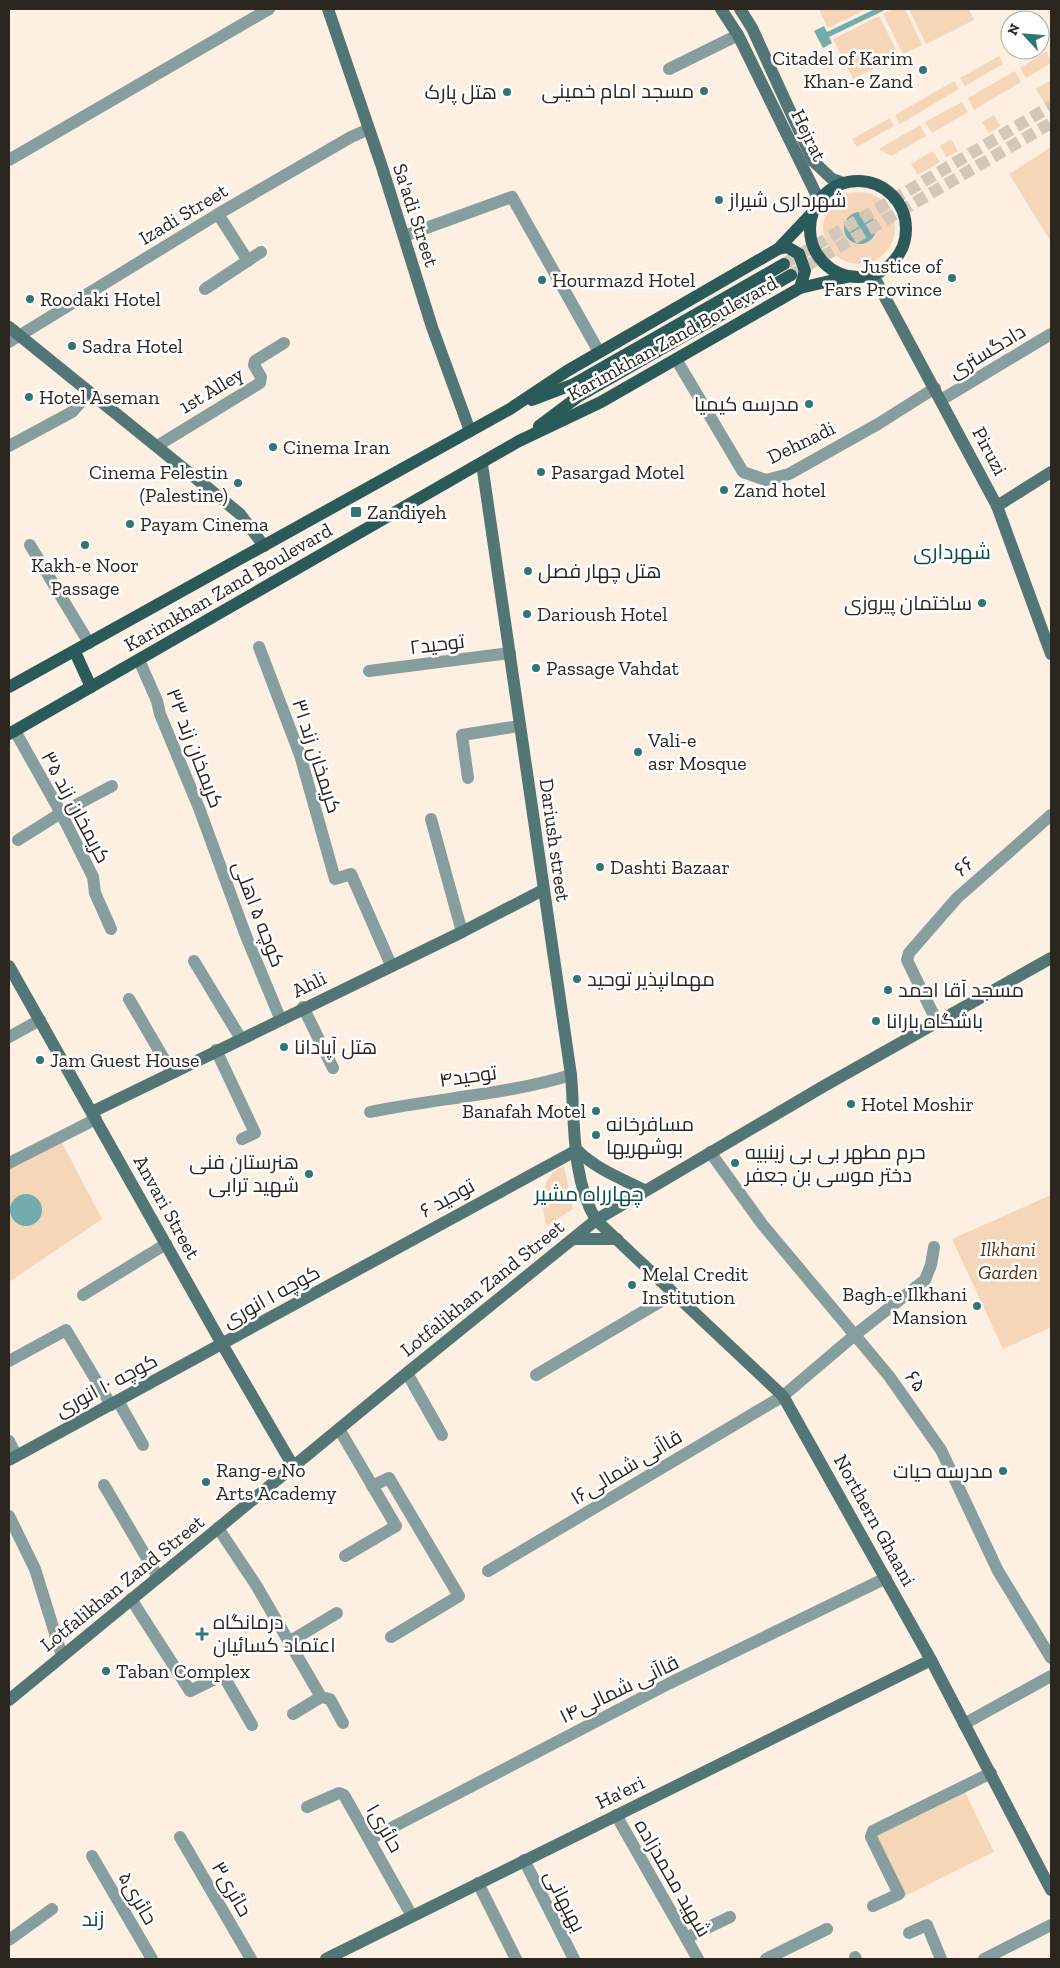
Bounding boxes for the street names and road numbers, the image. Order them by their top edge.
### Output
street label: Hejrat [786,105,832,165]
street label: Sa'adi Street [388,160,444,270]
street label: Izadi Street [134,178,232,250]
street label: Karimkhan Zand Boulevard [563,270,781,406]
street label: دادگستری [944,319,1030,384]
street label: 1st Alley [175,361,248,418]
street label: Dehnadi [763,415,839,469]
street label: Piruzi [967,423,1013,480]
street label: Karimkhan Zand Boulevard [120,518,336,656]
street label: توحید۲ [408,629,466,659]
street label: کریمخان زند ۳۳ [160,685,229,811]
street label: کریمخان زند ۳۱ [286,696,347,816]
street label: کریمخان زند ۳۵ [36,747,116,868]
street label: Dariush street [534,777,576,904]
street label: ۶۶ [949,851,979,881]
street label: کوچه ۵ اهلی [227,857,290,971]
street label: Ahli [288,965,330,1002]
street label: توحید۴ [438,1060,499,1092]
street label: Anvari Street [129,1151,206,1264]
street label: ۶ توحید [416,1173,479,1223]
street label: Lotfalikhan Zand Street [395,1214,569,1361]
street label: کوچه ۱ انوری [218,1259,324,1333]
street label: کوچه ۱۰ انوری [51,1348,162,1423]
street label: ۶۵ [900,1366,932,1396]
street label: قاآنی شمالی۱۶ [566,1424,687,1511]
street label: Northern Ghaani [829,1450,921,1590]
street label: Lotfalikhan Zand Street [35,1509,209,1656]
street label: قاآنی شمالی۱۴ [556,1650,683,1729]
street label: Ha'eri [592,1770,649,1814]
street label: حائری۱ [361,1799,409,1857]
street label: شهید محمدزاده [629,1815,716,1942]
street label: حائری۳ [206,1857,257,1921]
street label: بهبهانی [538,1866,591,1937]
street label: حائری۵ [112,1867,163,1929]

